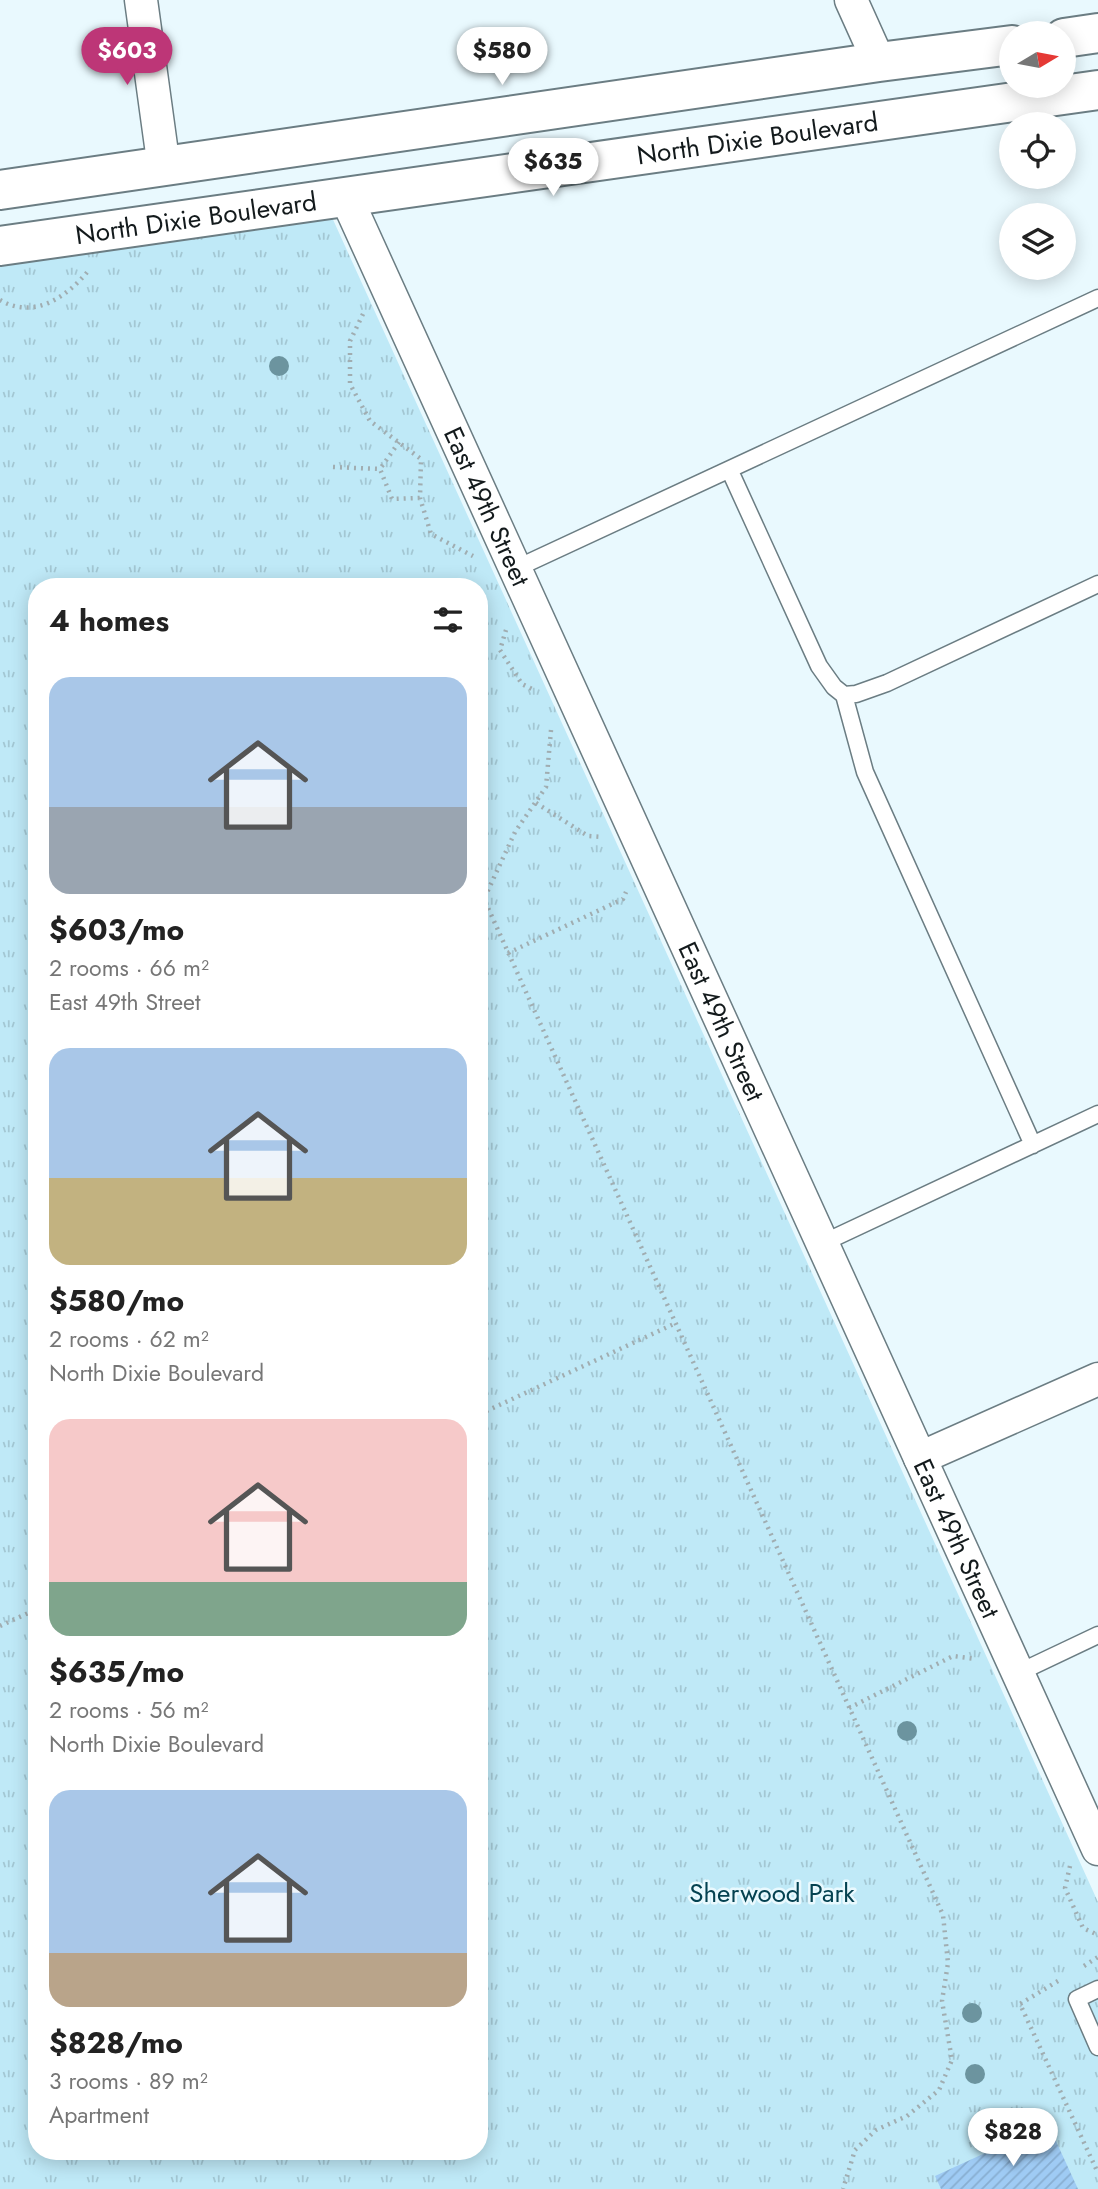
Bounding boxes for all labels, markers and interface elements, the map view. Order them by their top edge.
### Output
north arrow [999,21,1076,98]
map controls [999,21,1076,280]
pin: $603 [86,28,168,87]
pin: $580 [461,28,543,87]
text: $603 [97,33,157,67]
text: $580 [473,33,531,67]
street label: North Dixie Boulevard [634,102,881,174]
button: locate [999,112,1076,189]
pin: $635 [512,138,594,198]
text: $635 [524,144,582,178]
street label: North Dixie Boulevard [73,182,319,254]
button: layers [999,203,1076,280]
street label: East 49th Street [434,421,540,593]
text: 4 homes [49,599,169,642]
icon: filters [429,601,467,639]
icon: home [195,722,321,848]
text: $603/mo [49,908,184,951]
street label: East 49th Street [669,936,774,1108]
text: 2 rooms · 66 m² [49,951,209,985]
text: East 49th Street [49,985,200,1019]
icon: home [195,1093,321,1219]
text: $580/mo [49,1279,184,1322]
text: 2 rooms · 62 m² [49,1322,209,1356]
text: North Dixie Boulevard [49,1356,264,1390]
street label: East 49th Street [904,1453,1010,1625]
icon: home [195,1464,321,1590]
text: $635/mo [49,1650,184,1693]
text: 2 rooms · 56 m² [49,1693,209,1727]
text: North Dixie Boulevard [49,1727,264,1761]
icon: home [195,1835,321,1961]
park label: Sherwood Park [689,1874,855,1912]
text: $828/mo [49,2021,183,2064]
text: 3 rooms · 89 m² [49,2064,208,2098]
text: Apartment [49,2098,149,2132]
pin: $828 [972,2108,1054,2168]
text: $828 [984,2114,1042,2148]

